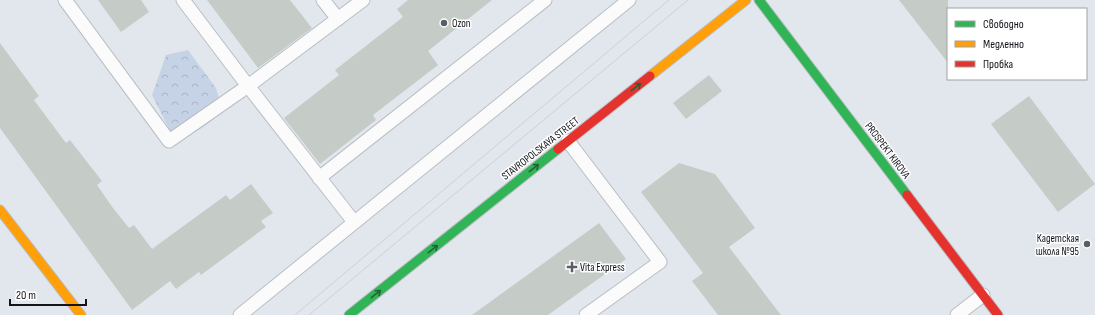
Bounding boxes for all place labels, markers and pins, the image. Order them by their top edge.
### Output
place label: Ozon [452,17,471,30]
marker: Ozon [439,18,449,28]
place label: Кадетская школа №95 [1036,232,1079,258]
marker: Кадетская школа №95 [1082,239,1092,249]
place label: Vita Express [580,261,625,274]
marker: Vita Express [567,262,577,272]

